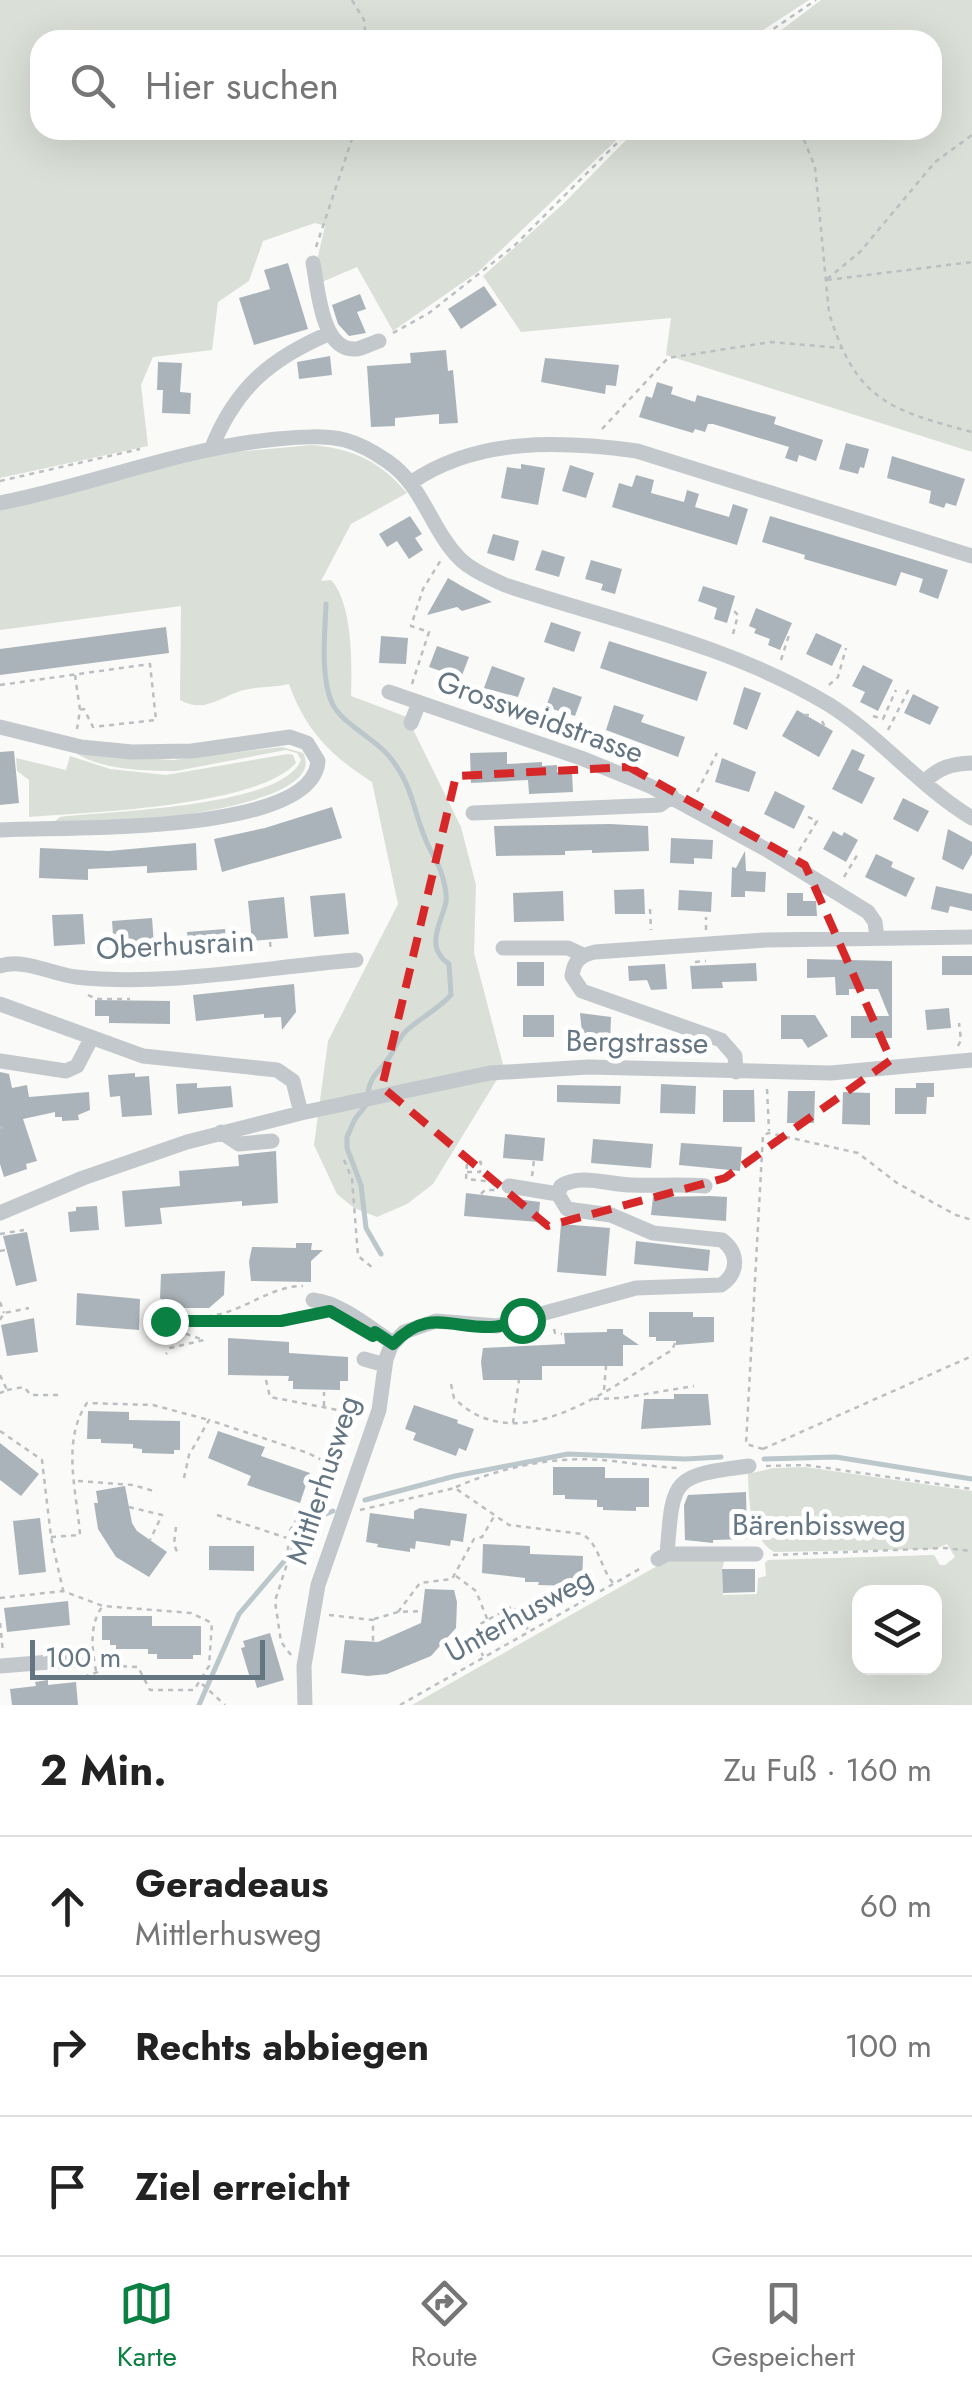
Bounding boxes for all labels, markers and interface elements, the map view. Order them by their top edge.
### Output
search box [30,30,942,140]
icon: search [65,58,120,113]
text: Hier suchen [145,58,339,113]
street label: Grossweidstrasse [431,659,650,774]
street label: Oberhusrain [95,919,255,970]
street label: Bergstrasse [565,1019,709,1064]
route start [500,1298,546,1344]
route end [143,1299,189,1345]
street label: Mittlerhusweg [275,1390,370,1570]
street label: Bärenbissweg [732,1503,906,1546]
street label: Unterhusweg [437,1556,601,1673]
map controls [852,1585,942,1675]
button: layers [852,1585,942,1675]
scale bar [30,1635,265,1680]
text: 100 m [45,1637,121,1678]
text: 2 Min. [40,1740,167,1801]
text: Zu Fuß · 160 m [723,1747,932,1793]
text: Geradeaus [135,1856,329,1911]
icon: ahead [40,1879,95,1934]
text: 60 m [860,1883,932,1929]
text: Mittlerhusweg [135,1911,322,1957]
icon: right [40,2019,95,2074]
text: Rechts abbiegen [135,2019,429,2074]
text: 100 m [845,2023,932,2069]
icon: arrive [40,2159,95,2214]
text: Ziel erreicht [135,2159,350,2214]
tab: Karte [117,2276,177,2377]
tab: Route [411,2276,477,2377]
tab: Gespeichert [711,2276,855,2377]

